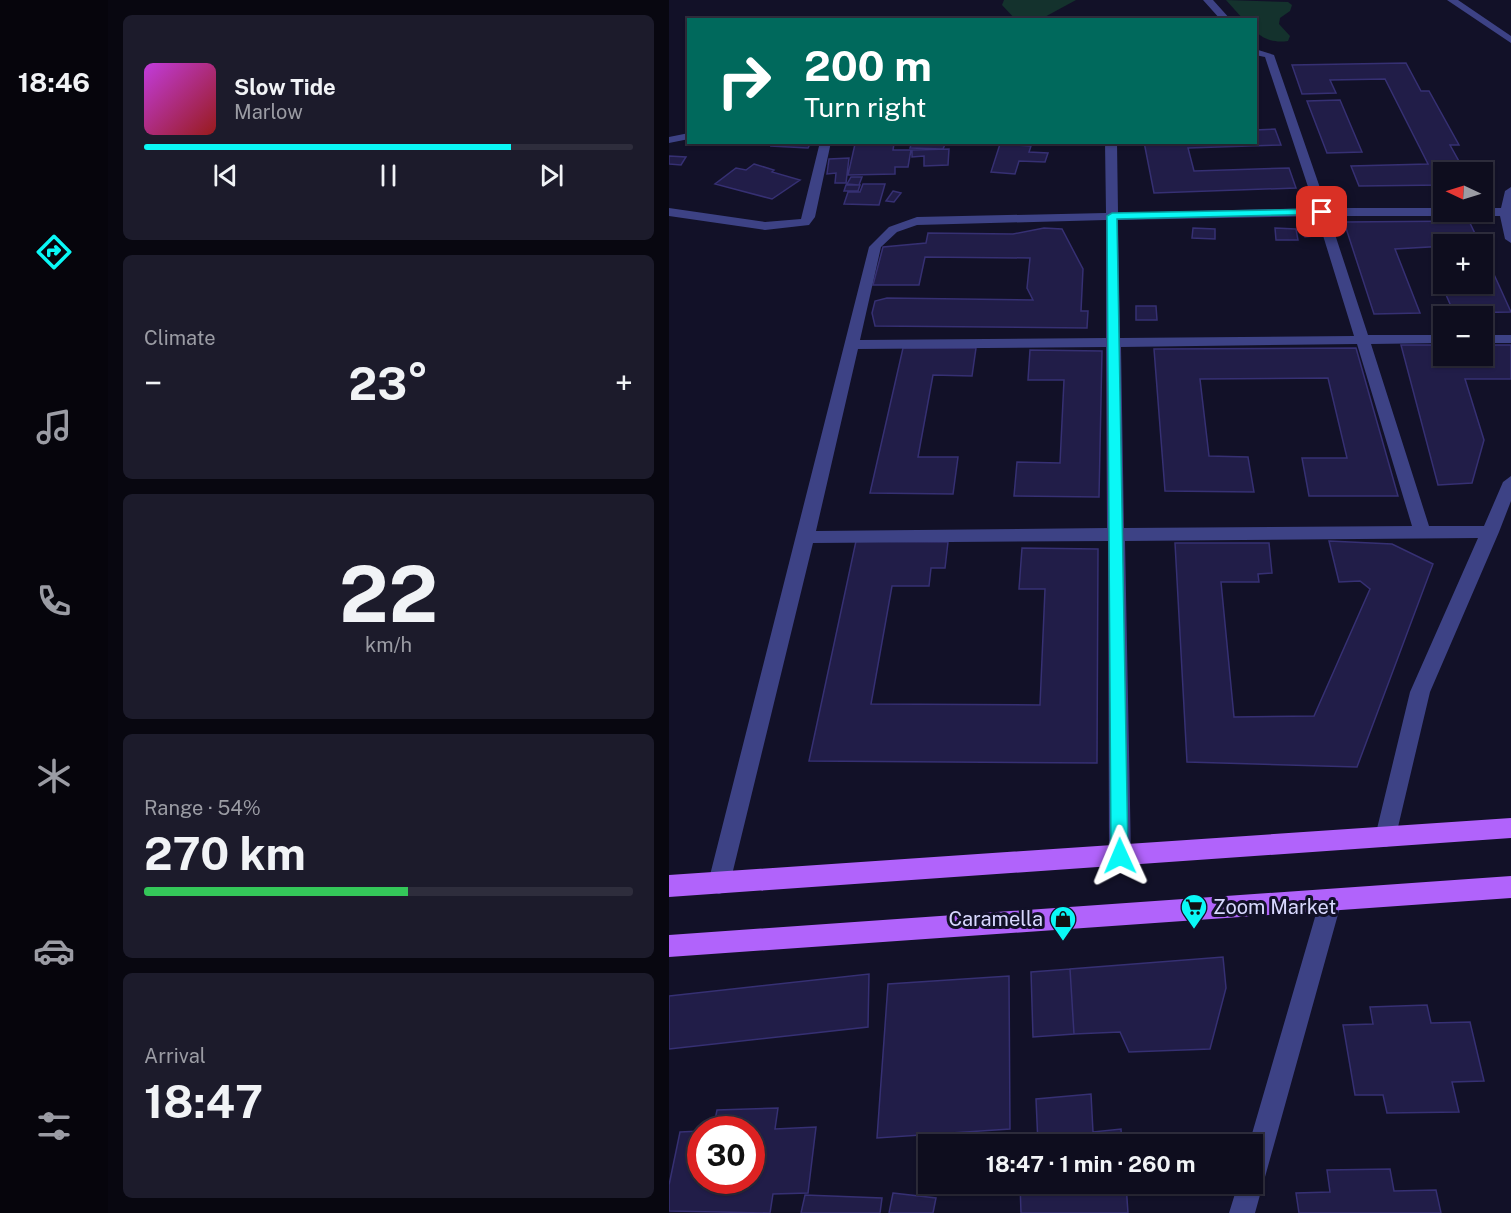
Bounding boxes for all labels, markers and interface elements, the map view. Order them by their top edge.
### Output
text: 200 m [804,41,932,90]
icon: right [705,42,783,120]
text: 18:46 [18,66,90,98]
text: Slow Tide [234,74,336,100]
text: Turn right [804,91,927,123]
text: Marlow [234,100,303,124]
icon: previous [209,159,242,192]
icon: pause [372,159,405,192]
icon: next [535,159,568,192]
north arrow [1433,162,1493,222]
map controls [1433,162,1493,366]
pin [1296,186,1347,237]
icon: arrive [1305,195,1338,228]
icon: directions [33,231,75,273]
button: + [1433,234,1493,294]
button: − [1433,306,1493,366]
text: Climate [144,326,216,350]
text: 23° [349,357,428,410]
text: − [144,364,162,402]
text: + [615,364,633,402]
icon: music [33,406,75,448]
text: 22 [339,548,438,640]
icon: phone [33,580,75,622]
text: km/h [365,633,412,657]
icon: climate [33,755,75,797]
text: Range · 54% [144,796,261,820]
position arrow [1088,824,1152,888]
text: 270 km [144,827,306,880]
supermarket icon: Zoom Market [1179,892,1209,930]
place label: Zoom Market [1213,895,1336,919]
shop icon: Caramella [1048,904,1078,942]
place label: Caramella [948,907,1043,931]
icon: car [33,930,75,972]
text: Arrival [144,1044,206,1068]
text: 18:47 [144,1075,263,1128]
icon: filters [33,1105,75,1147]
speed limit sign: 30 [687,1116,765,1194]
text: 18:47 · 1 min · 260 m [986,1151,1195,1177]

